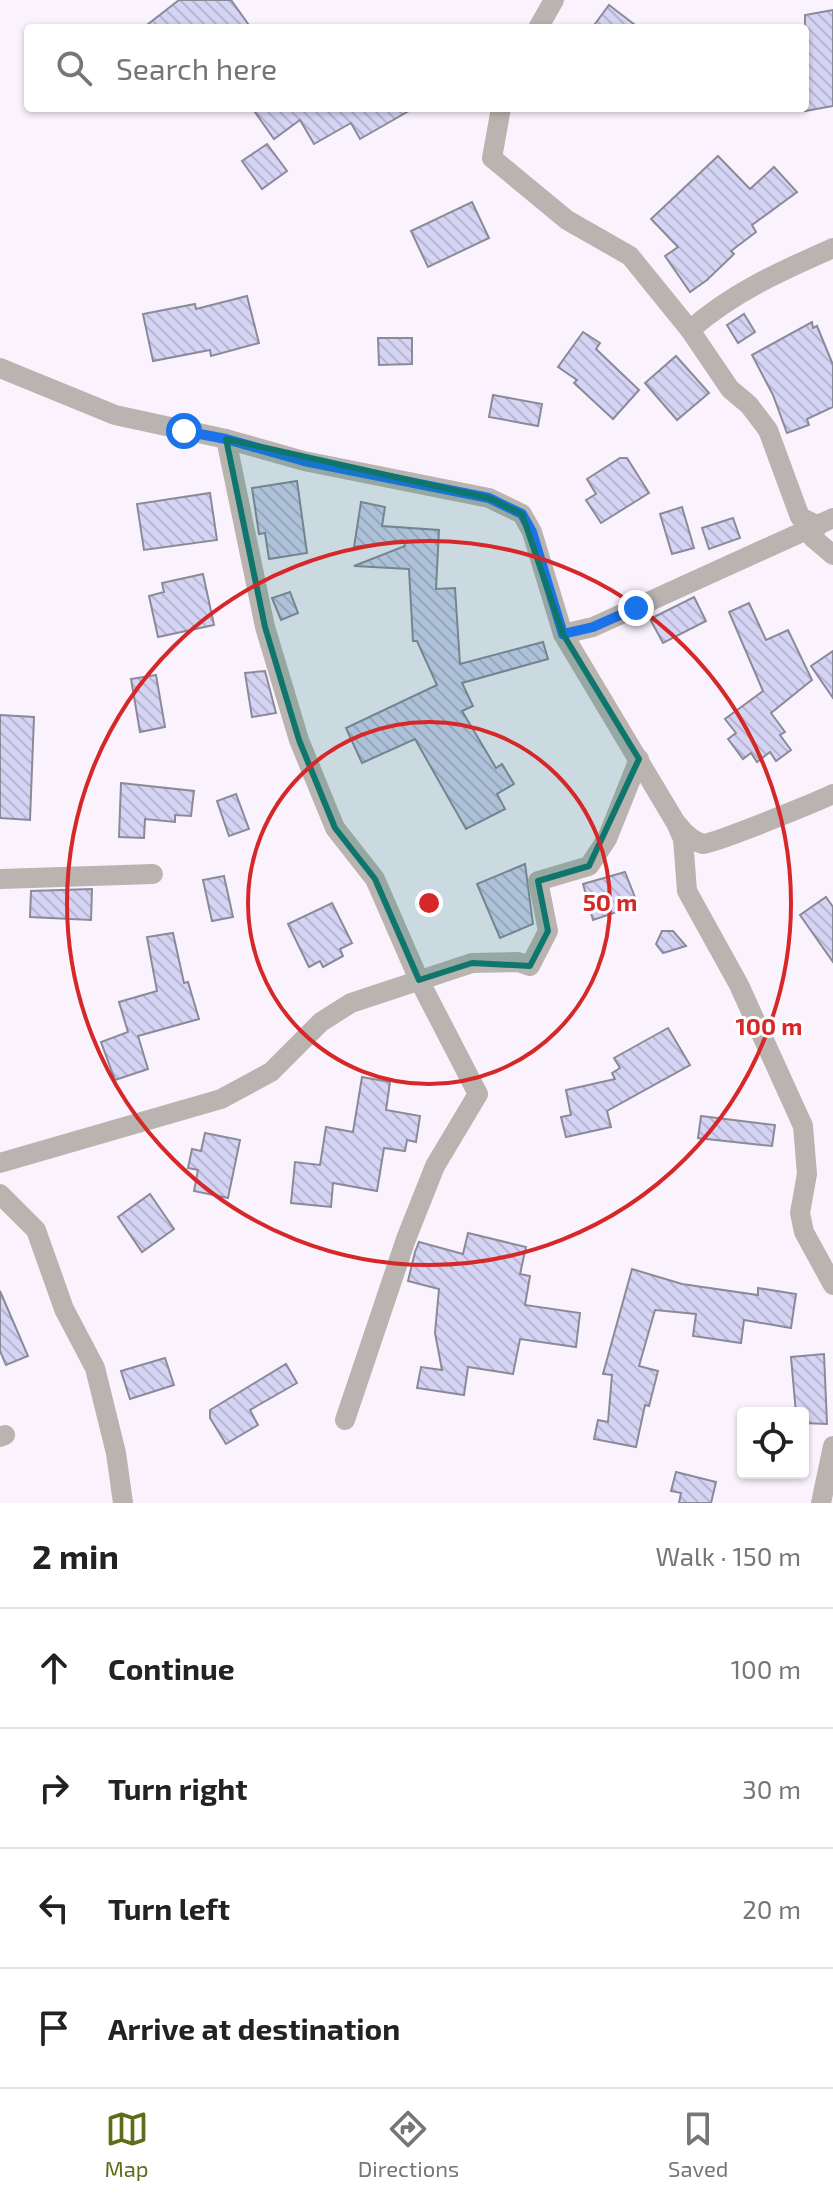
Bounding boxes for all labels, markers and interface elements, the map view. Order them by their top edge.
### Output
search box [24,24,809,112]
icon: search [52,46,96,90]
text: Search here [116,50,277,86]
route start [166,413,202,449]
route end [618,590,654,626]
text: 50 m [583,887,637,916]
centre of rings [415,889,443,917]
text: 100 m [736,1011,802,1040]
map controls [737,1407,809,1479]
button: locate [737,1407,809,1479]
text: 2 min [32,1535,119,1576]
text: Walk · 150 m [655,1540,801,1571]
icon: ahead [32,1646,76,1690]
text: Continue [108,1650,235,1686]
text: 100 m [731,1653,801,1684]
icon: right [32,1766,76,1810]
text: Turn right [108,1770,248,1806]
text: 30 m [742,1773,801,1804]
icon: left [32,1886,76,1930]
text: Turn left [108,1890,230,1926]
text: 20 m [742,1893,801,1924]
icon: arrive [32,2006,76,2050]
text: Arrive at destination [108,2010,400,2046]
tab: Map [105,2107,149,2181]
tab: Directions [358,2107,459,2181]
tab: Saved [668,2107,728,2181]

